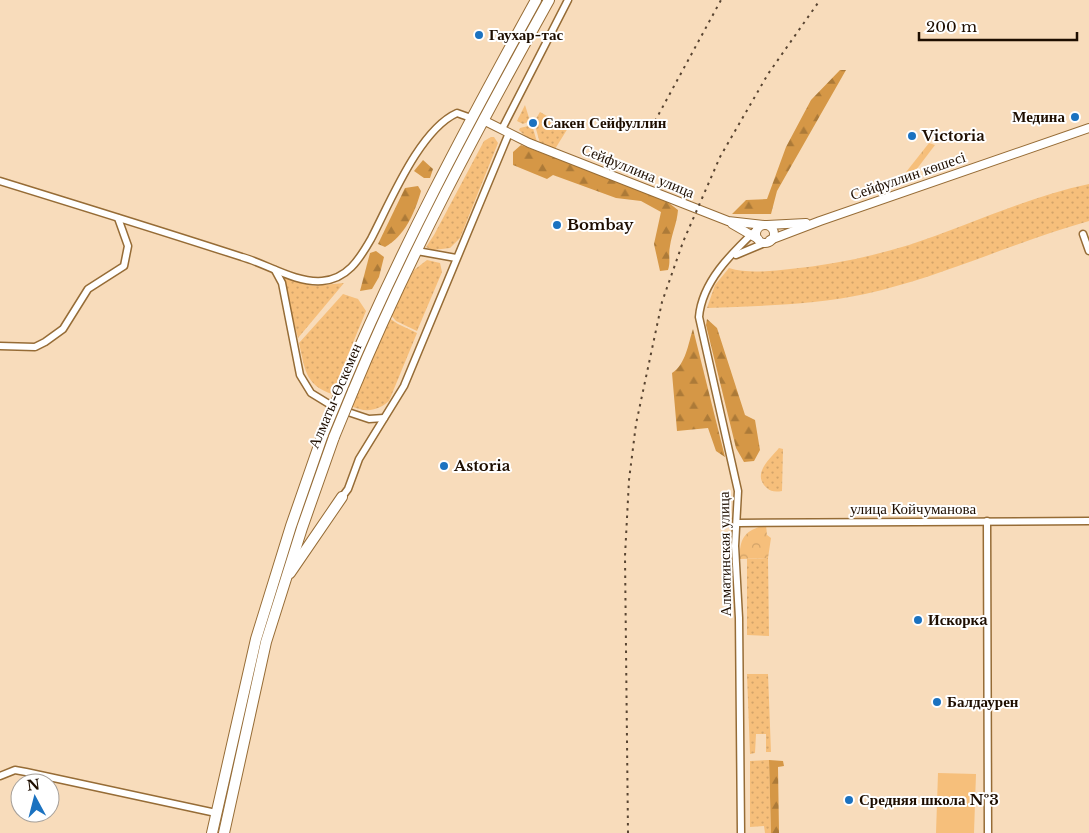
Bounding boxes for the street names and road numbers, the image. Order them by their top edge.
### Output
street label: Сейфуллина улица [579,139,698,202]
street label: Сейфуллин көшесі [848,147,968,204]
street label: Алматы-Өскемен [304,340,365,451]
street label: Алматинская улица [714,491,735,617]
street label: улица Койчуманова [850,499,976,518]

